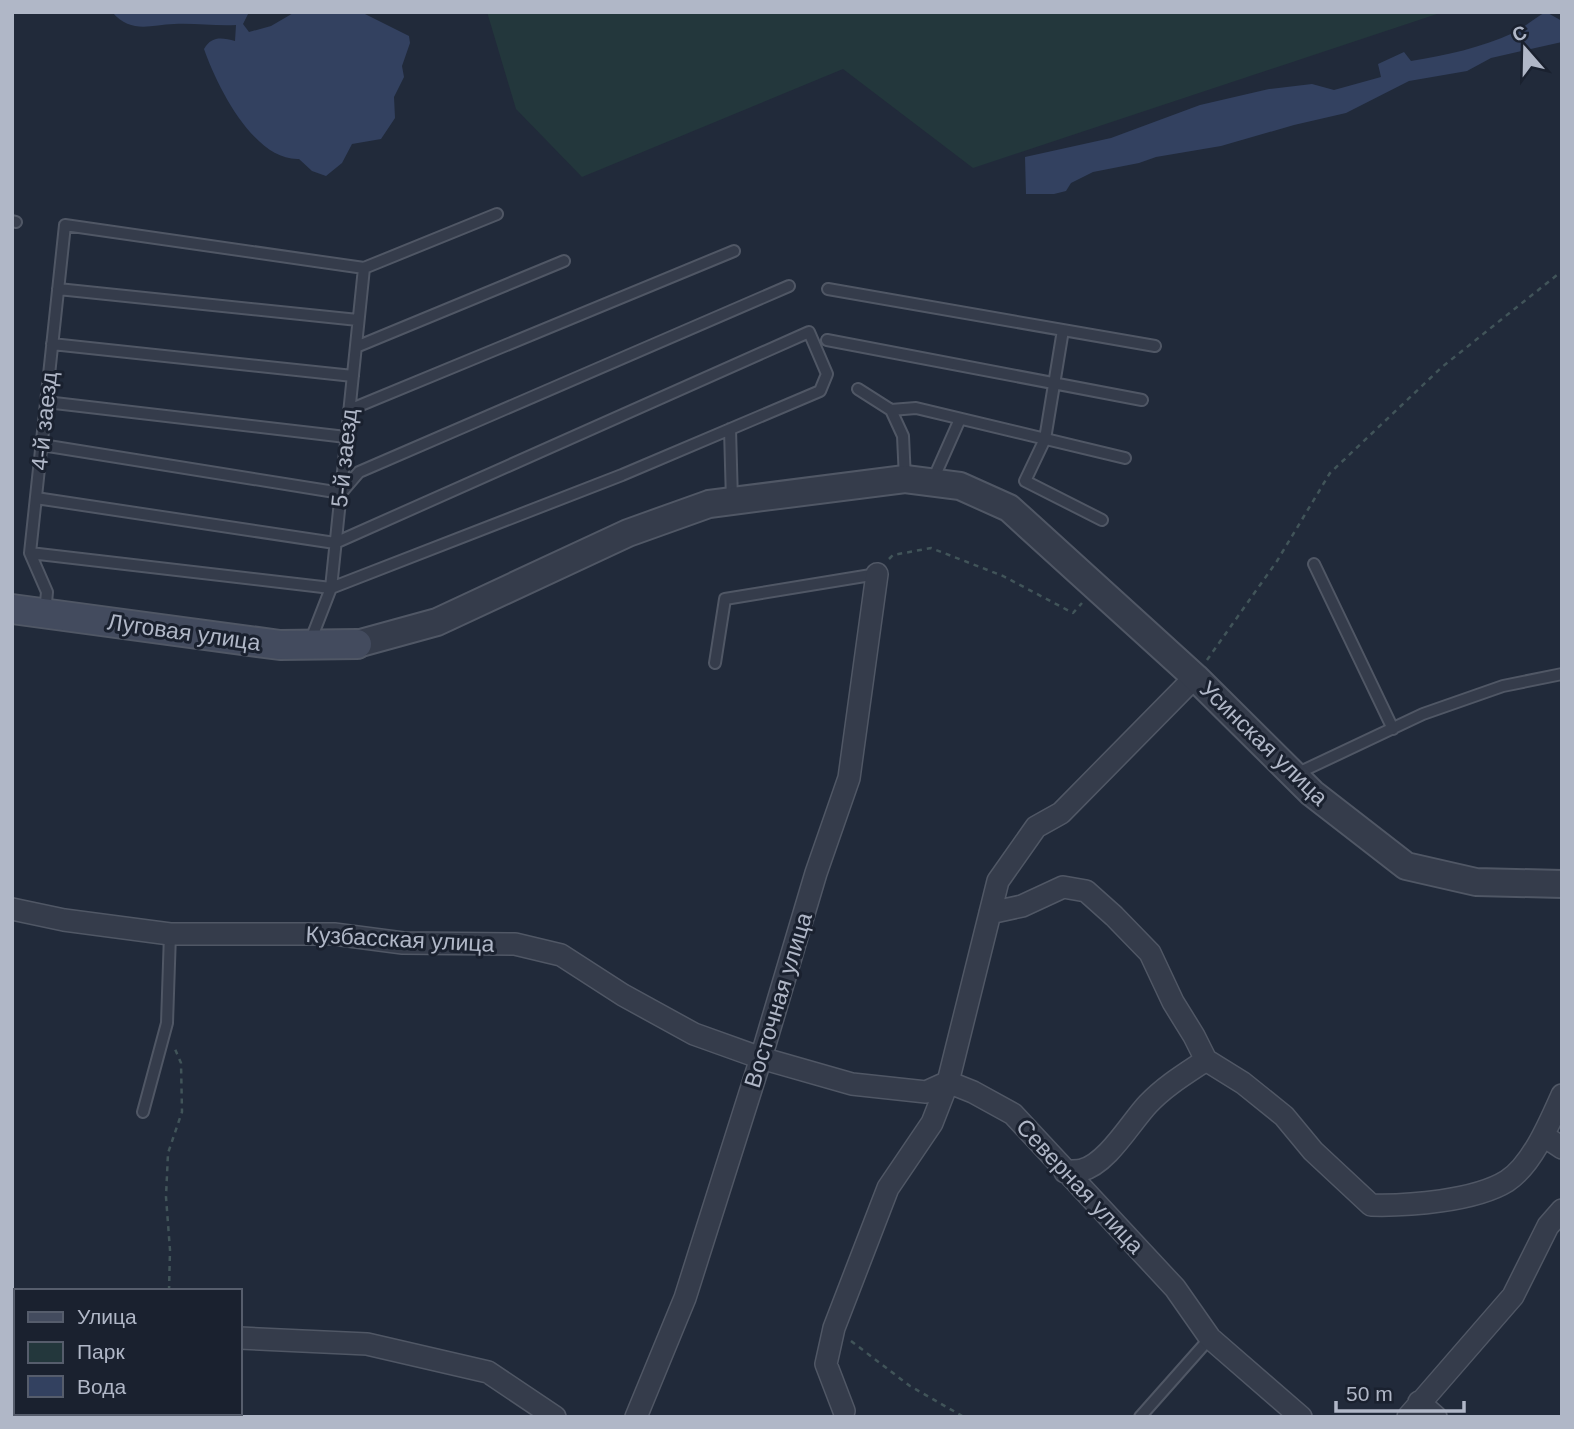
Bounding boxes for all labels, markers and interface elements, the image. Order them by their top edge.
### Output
north arrow [1490,14,1560,84]
text: С [1509,21,1530,46]
street label: 4-й заезд [26,370,62,471]
street label: 5-й заезд [326,407,362,508]
street label: Луговая улица [106,608,262,656]
street label: Усинская улица [1195,676,1333,811]
street label: Восточная улица [739,909,817,1091]
street label: Кузбасская улица [305,921,495,957]
street label: Северная улица [1011,1113,1149,1259]
legend [14,1289,242,1415]
text: Улица [77,1305,137,1328]
text: Парк [77,1340,125,1363]
scale bar [1336,1370,1464,1414]
text: Вода [77,1375,126,1398]
text: 50 m [1346,1382,1393,1405]

